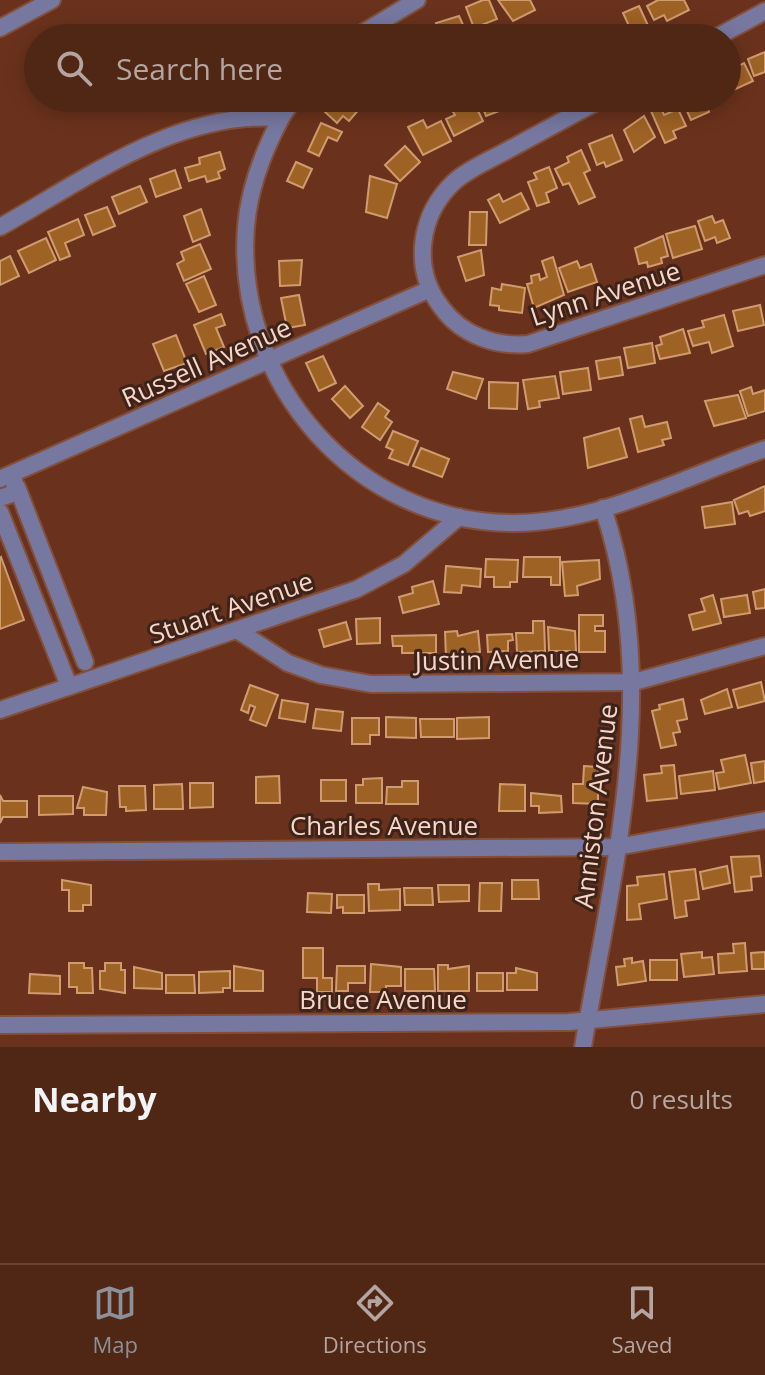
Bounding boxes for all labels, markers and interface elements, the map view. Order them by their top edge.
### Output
search box [24,24,741,112]
icon: search [52,46,96,90]
text: Search here [116,48,283,89]
street label: Lynn Avenue [525,252,685,334]
street label: Russell Avenue [116,309,296,415]
street label: Stuart Avenue [144,562,318,652]
street label: Justin Avenue [412,640,579,678]
street label: Anniston Avenue [565,702,625,910]
street label: Charles Avenue [290,807,478,843]
street label: Bruce Avenue [299,981,467,1017]
text: Nearby [32,1076,157,1122]
text: 0 results [630,1081,733,1117]
tab: Map [92,1281,138,1359]
tab: Directions [323,1281,427,1359]
tab: Saved [611,1281,673,1359]

